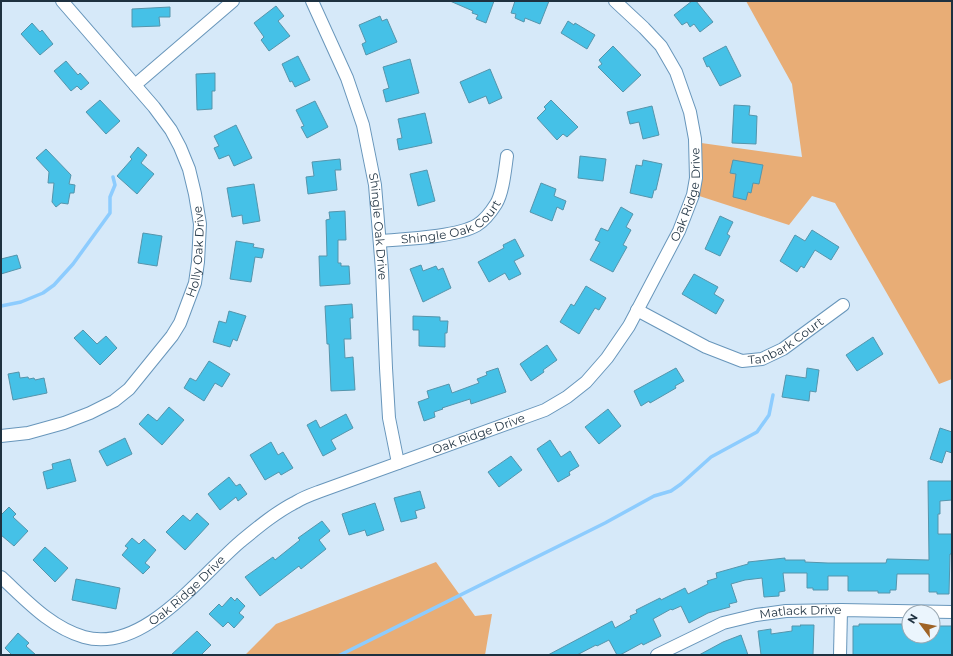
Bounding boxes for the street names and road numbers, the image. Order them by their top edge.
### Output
street label: Oak Ridge Drive [667,147,703,244]
street label: Shingle Oak Drive [366,171,390,280]
street label: Shingle Oak Court [400,197,504,246]
street label: Holly Oak Drive [182,205,207,299]
street label: Tanbark Court [747,314,826,367]
street label: Oak Ridge Drive [430,410,527,457]
street label: Oak Ridge Drive [146,552,228,628]
street label: Matlack Drive [758,602,842,621]

